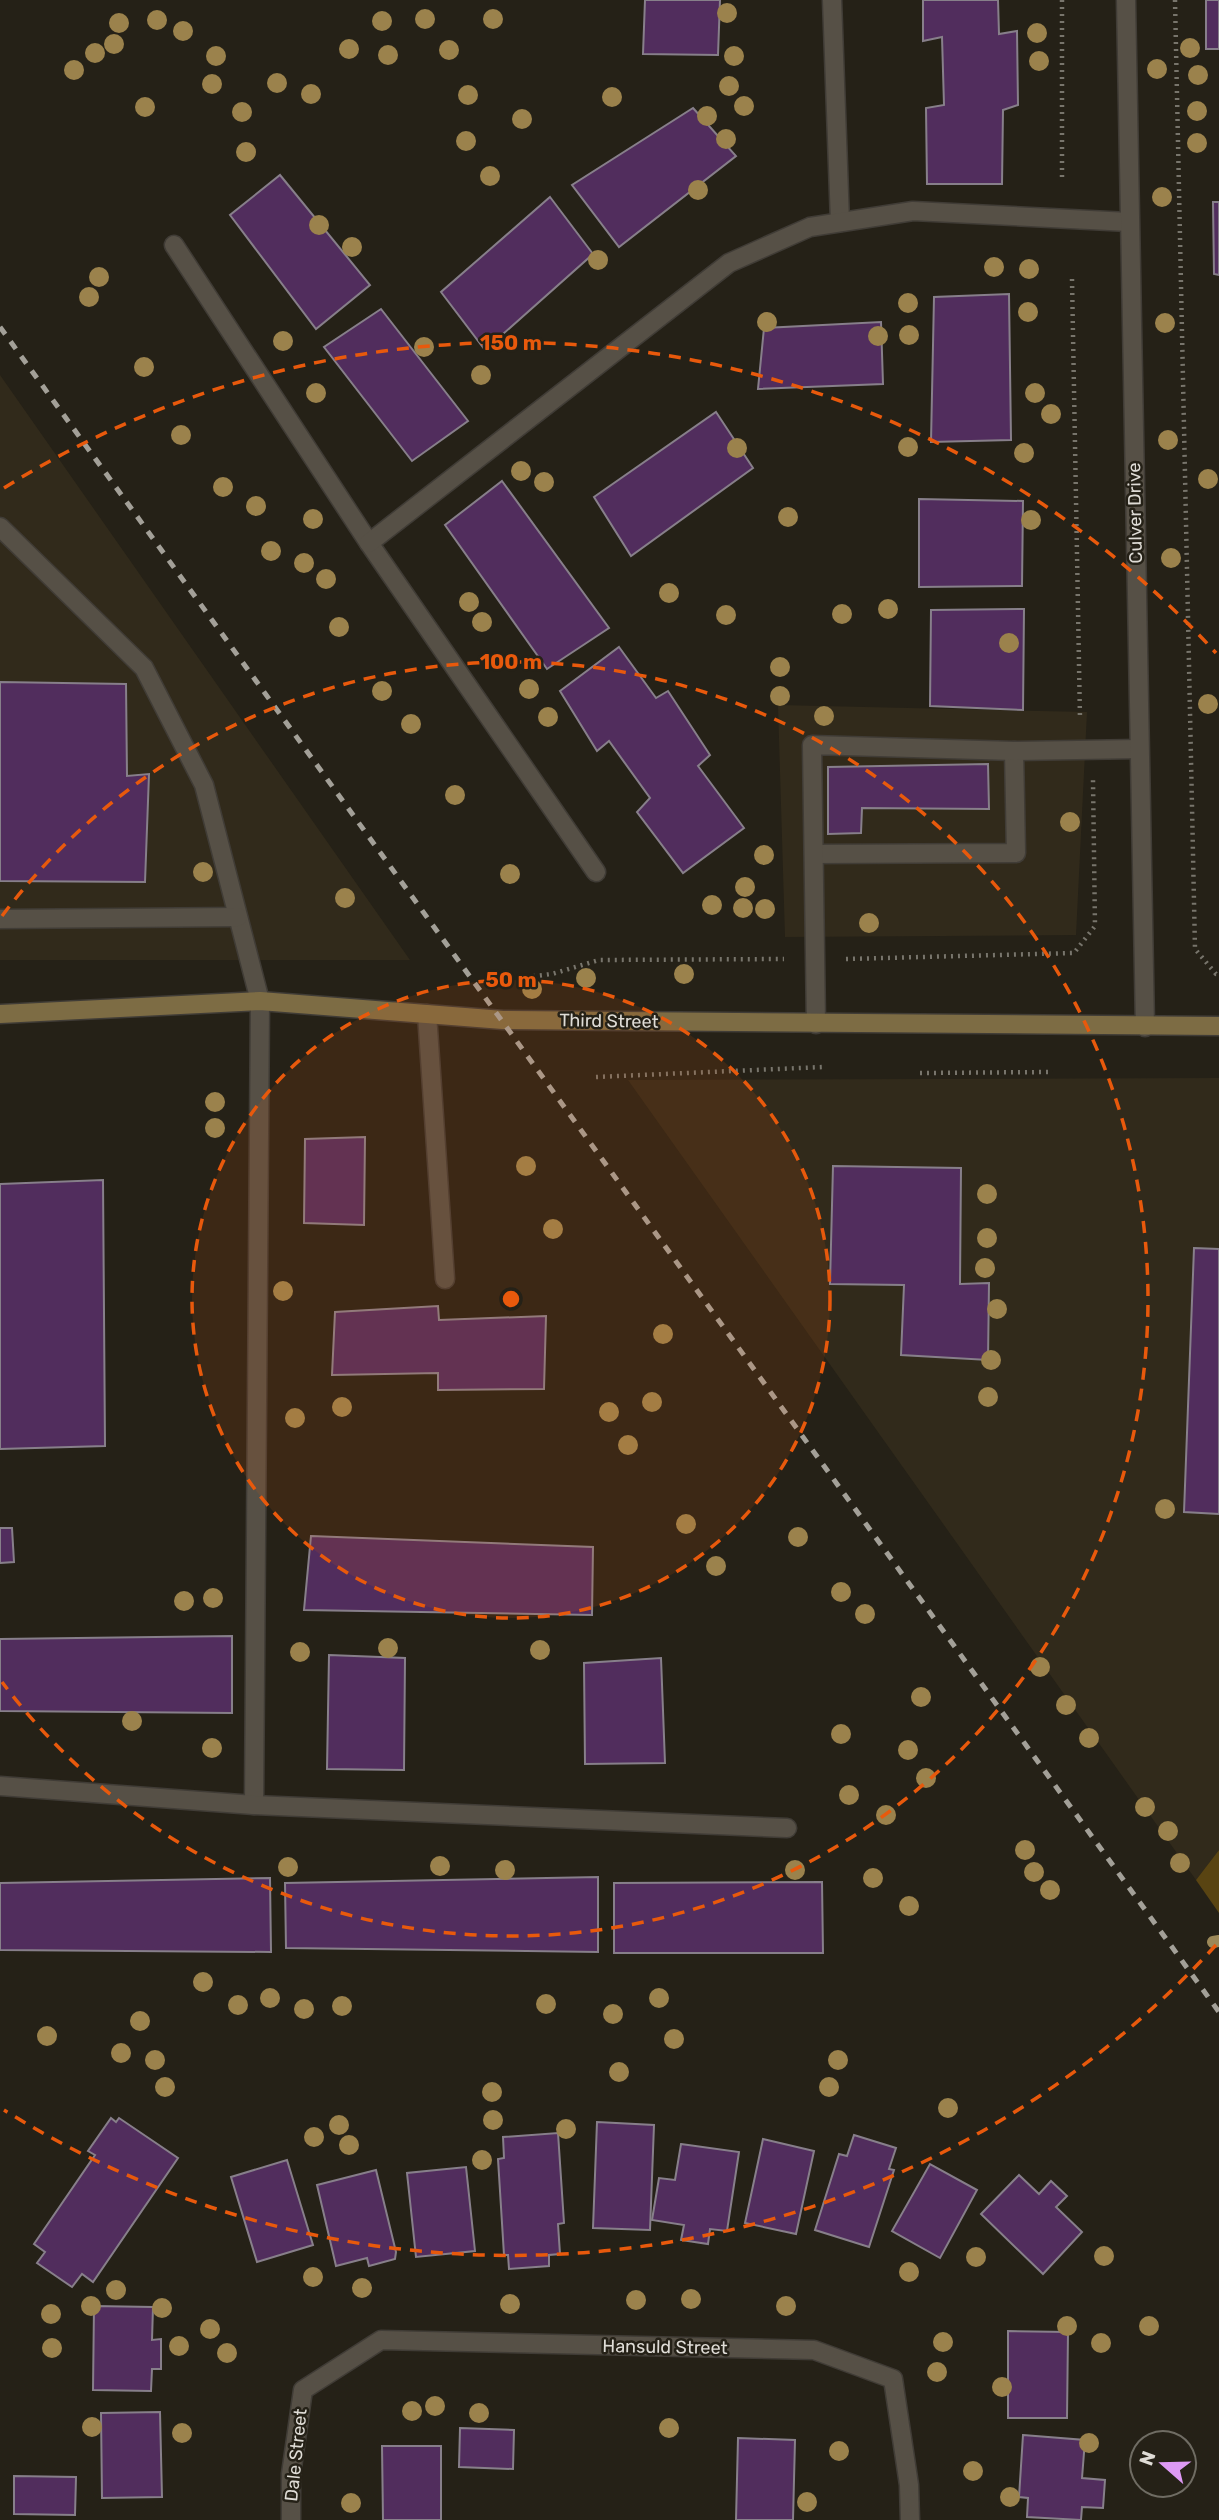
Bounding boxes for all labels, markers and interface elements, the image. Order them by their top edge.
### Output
text: 150 m [480,330,542,355]
street label: Culver Drive [1123,462,1147,564]
text: 100 m [480,649,542,674]
text: 50 m [485,967,537,992]
street label: Third Street [559,1009,659,1033]
centre of rings [499,1287,523,1311]
street label: Hansuld Street [602,2335,728,2359]
street label: Dale Street [280,2407,312,2503]
north arrow [1128,2429,1198,2499]
text: N [1134,2448,1161,2469]

